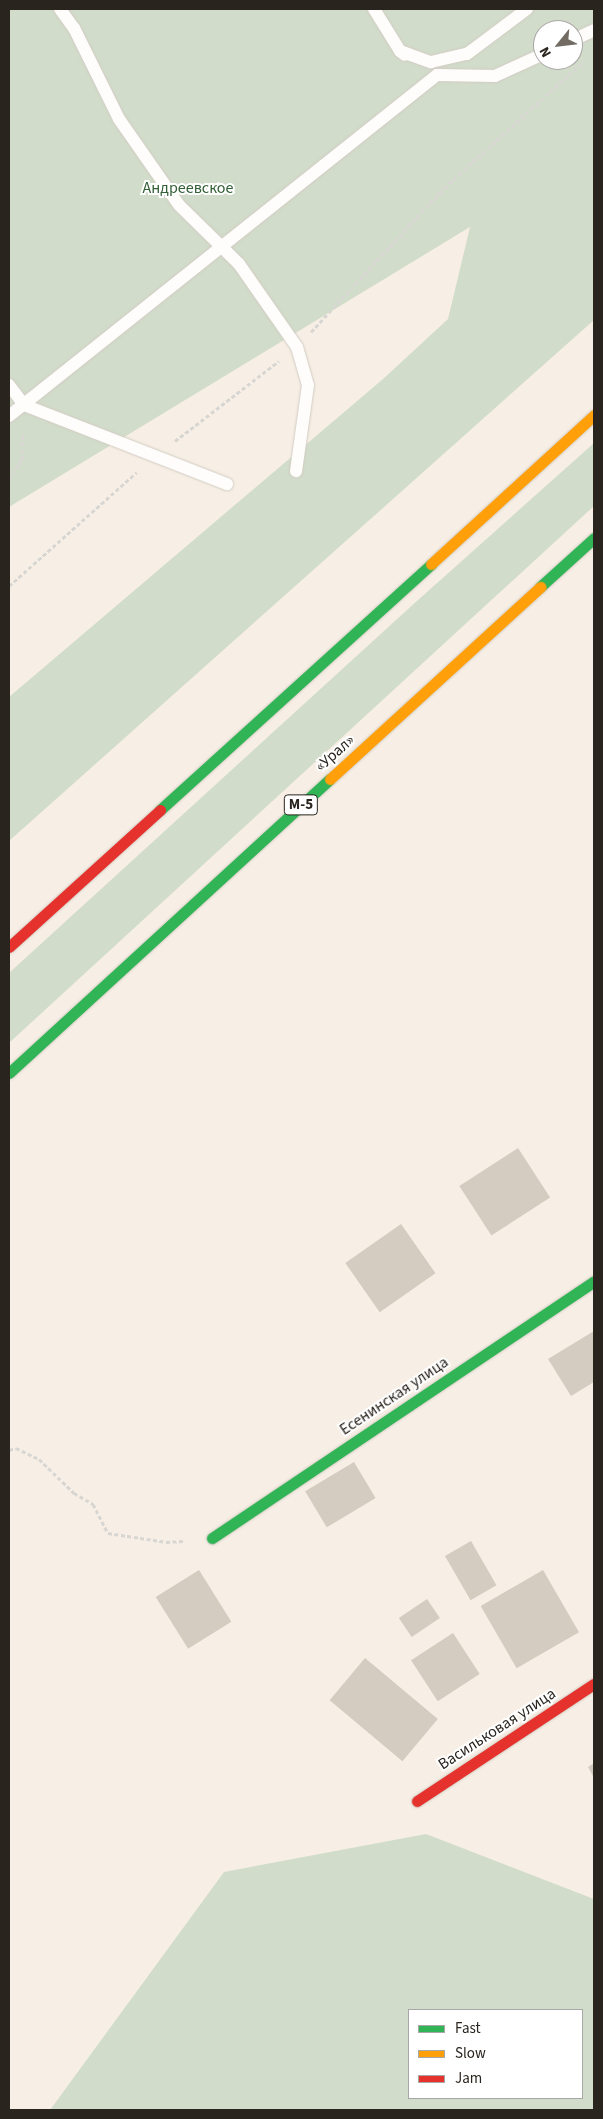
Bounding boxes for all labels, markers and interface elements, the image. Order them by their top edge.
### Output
north arrow [533,20,583,70]
text: N [535,43,557,61]
park label: Андреевское [143,178,233,198]
street label: «Урал» [311,730,359,776]
road number: М-5 [284,792,318,818]
street label: Есенинская улица [336,1353,452,1439]
street label: Васильковая улица [435,1684,559,1774]
legend [408,2009,583,2099]
text: Fast [455,2018,481,2039]
text: Slow [455,2043,486,2064]
text: Jam [455,2068,482,2089]

